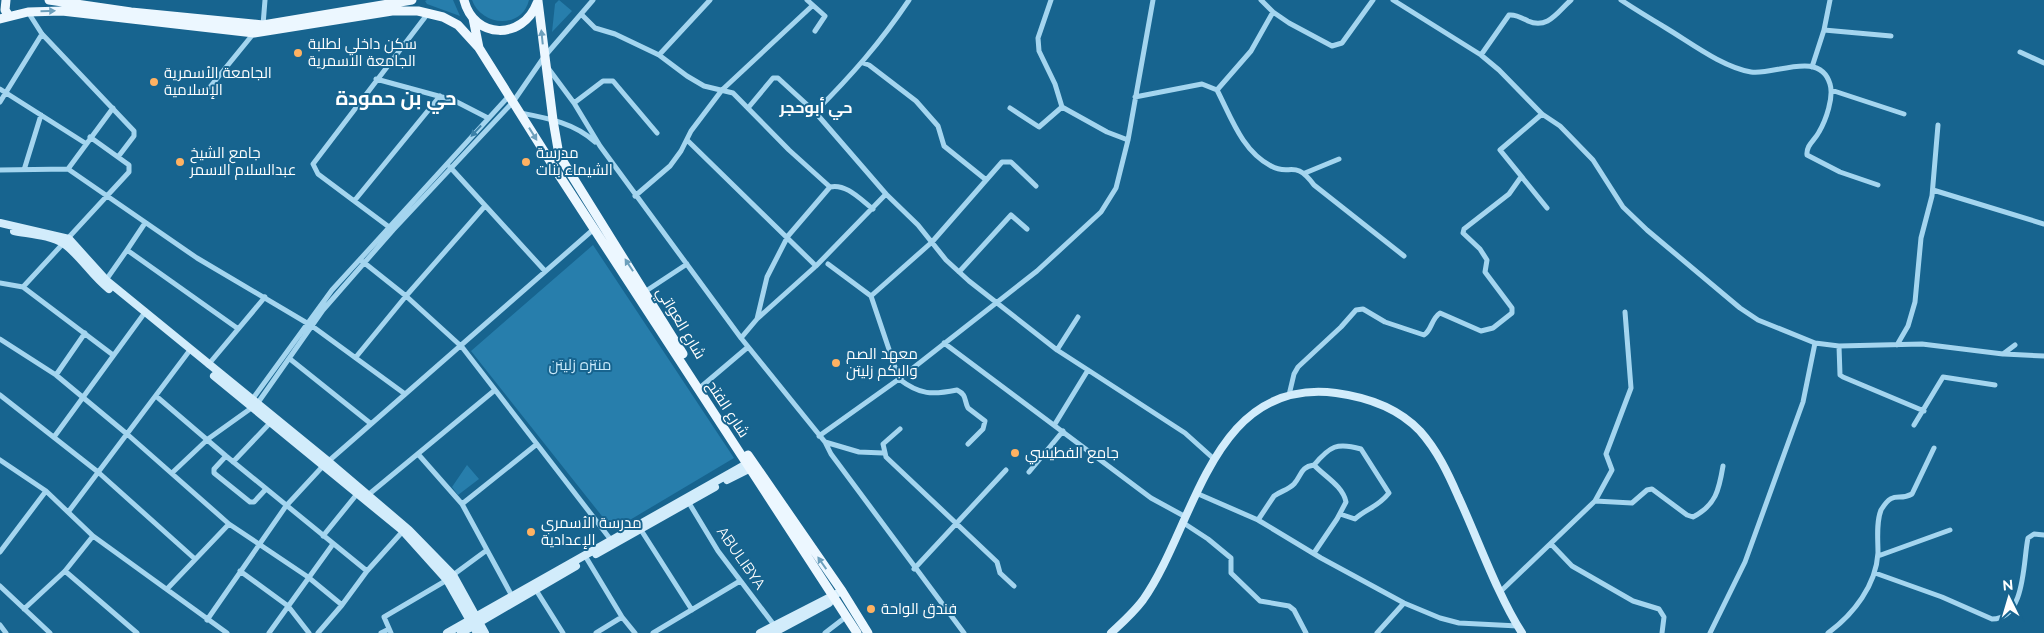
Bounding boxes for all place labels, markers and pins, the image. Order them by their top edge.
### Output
place label: سكن داخلي لطلبة الجامعة اﻻسمرية [308,35,417,70]
marker: سكن داخلي لطلبة الجامعة اﻻسمرية [292,47,304,59]
place label: الجامعة الأسمرية الإسلامية [164,64,272,99]
marker: الجامعة الأسمرية الإسلامية [148,76,160,88]
place label: جامع الشيخ عبدالسلام الاسمر [189,144,296,180]
place label: مدرسة الشيماء بنات [536,144,613,179]
marker: جامع الشيخ عبدالسلام الاسمر [174,156,186,168]
marker: مدرسة الشيماء بنات [520,156,532,168]
place label: معهد الصم والبكم زليتن [846,345,918,381]
marker: معهد الصم والبكم زليتن [830,357,842,369]
place label: جامع الفطيسي [1025,444,1119,465]
marker: جامع الفطيسي [1009,447,1021,459]
place label: مدرسة الأسمري الإعدادية [541,514,642,549]
marker: مدرسة الأسمري الإعدادية [525,526,537,538]
place label: فندق الواحة [881,600,957,619]
marker: فندق الواحة [865,603,877,615]

